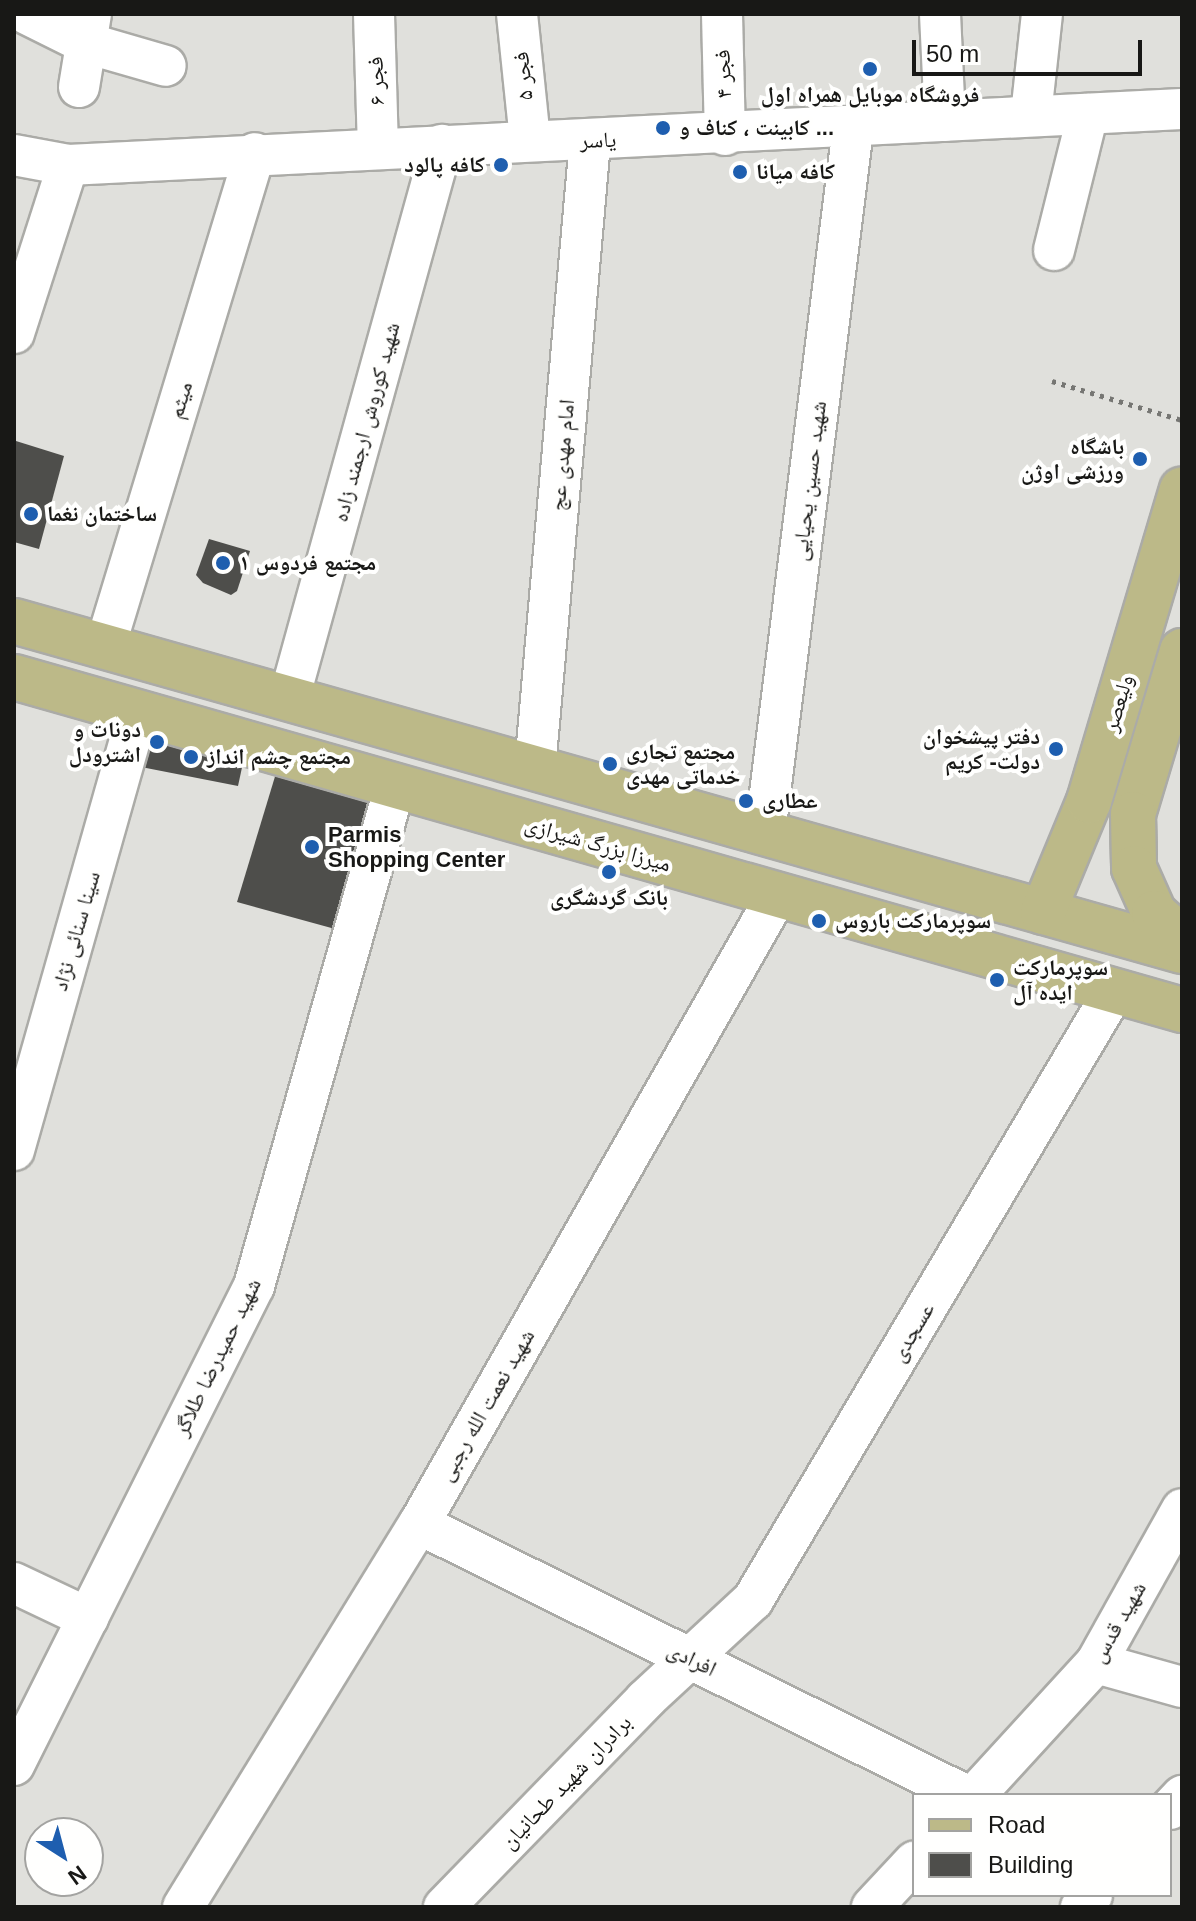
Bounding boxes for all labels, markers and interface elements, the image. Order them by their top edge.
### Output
scale bar [916,24,1146,74]
text: 50 m [926,40,979,67]
street label: فجر ۴ [709,49,737,99]
street label: فجر ۵ [507,50,539,102]
street label: فجر ۶ [362,56,390,106]
marker: فروشگاه موبایل همراه اول [861,60,879,78]
place label: فروشگاه موبایل همراه اول [761,82,979,108]
place label: کابینت ، کناف و ... [679,115,834,141]
marker: کابینت ، کناف و ... [654,119,672,137]
street label: یاسر [579,126,617,154]
place label: کافه پالود [404,152,485,178]
marker: کافه پالود [492,156,510,174]
place label: کافه میانا [756,159,835,185]
marker: کافه میانا [731,163,749,181]
street label: شهید کوروش ارجمند زاده [327,319,405,525]
street label: میثم [162,378,198,422]
street label: امام مهدی عج [544,398,580,512]
street label: شهید حسین یحیایی [786,399,832,563]
place label: باشگاه ورزشی اوژن [1021,433,1124,484]
marker: باشگاه ورزشی اوژن [1131,450,1149,468]
place label: ساختمان نغما [47,501,157,527]
marker: ساختمان نغما [22,505,40,523]
place label: مجتمع فردوس ۱ [239,550,376,576]
marker: مجتمع فردوس ۱ [214,554,232,572]
street label: ولیعصر [1097,671,1139,735]
place label: دونات و اشترودل [69,716,141,768]
place label: دفتر پیشخوان دولت- کریم [923,723,1040,774]
marker: دونات و اشترودل [148,733,166,751]
place label: مجتمع تجاری خدماتی مهدی [626,738,740,790]
marker: دفتر پیشخوان دولت- کریم [1047,740,1065,758]
place label: مجتمع چشم انداز [207,744,351,770]
marker: مجتمع چشم انداز [182,748,200,766]
marker: مجتمع تجاری خدماتی مهدی [601,755,619,773]
place label: عطاری [762,788,818,814]
marker: عطاری [737,792,755,810]
street label: میرزا بزرگ شیرازی [522,811,674,877]
place label: Parmis Shopping Center [328,821,505,872]
marker: Parmis Shopping Center [303,838,321,856]
marker: بانک گردشگری [600,863,618,881]
street label: سینا سنائی نژاد [46,868,106,994]
place label: بانک گردشگری [550,885,668,911]
place label: سوپرمارکت باروس [835,908,991,934]
marker: سوپرمارکت باروس [810,912,828,930]
place label: سوپرمارکت ایده آل [1013,954,1108,1006]
marker: سوپرمارکت ایده آل [988,971,1006,989]
street label: شهید حمیدرضا طلاگر [167,1274,267,1440]
street label: عسجدی [884,1298,940,1366]
street label: شهید نعمت الله رجبی [432,1324,540,1486]
street label: شهید قدس [1084,1577,1152,1667]
street label: افرادی [663,1636,721,1682]
street label: برادران شهید طحانیان [495,1709,637,1855]
legend [912,1793,1172,1897]
text: Road [988,1811,1045,1838]
north arrow [24,1817,104,1897]
text: Building [988,1851,1073,1878]
text: N [63,1860,91,1890]

